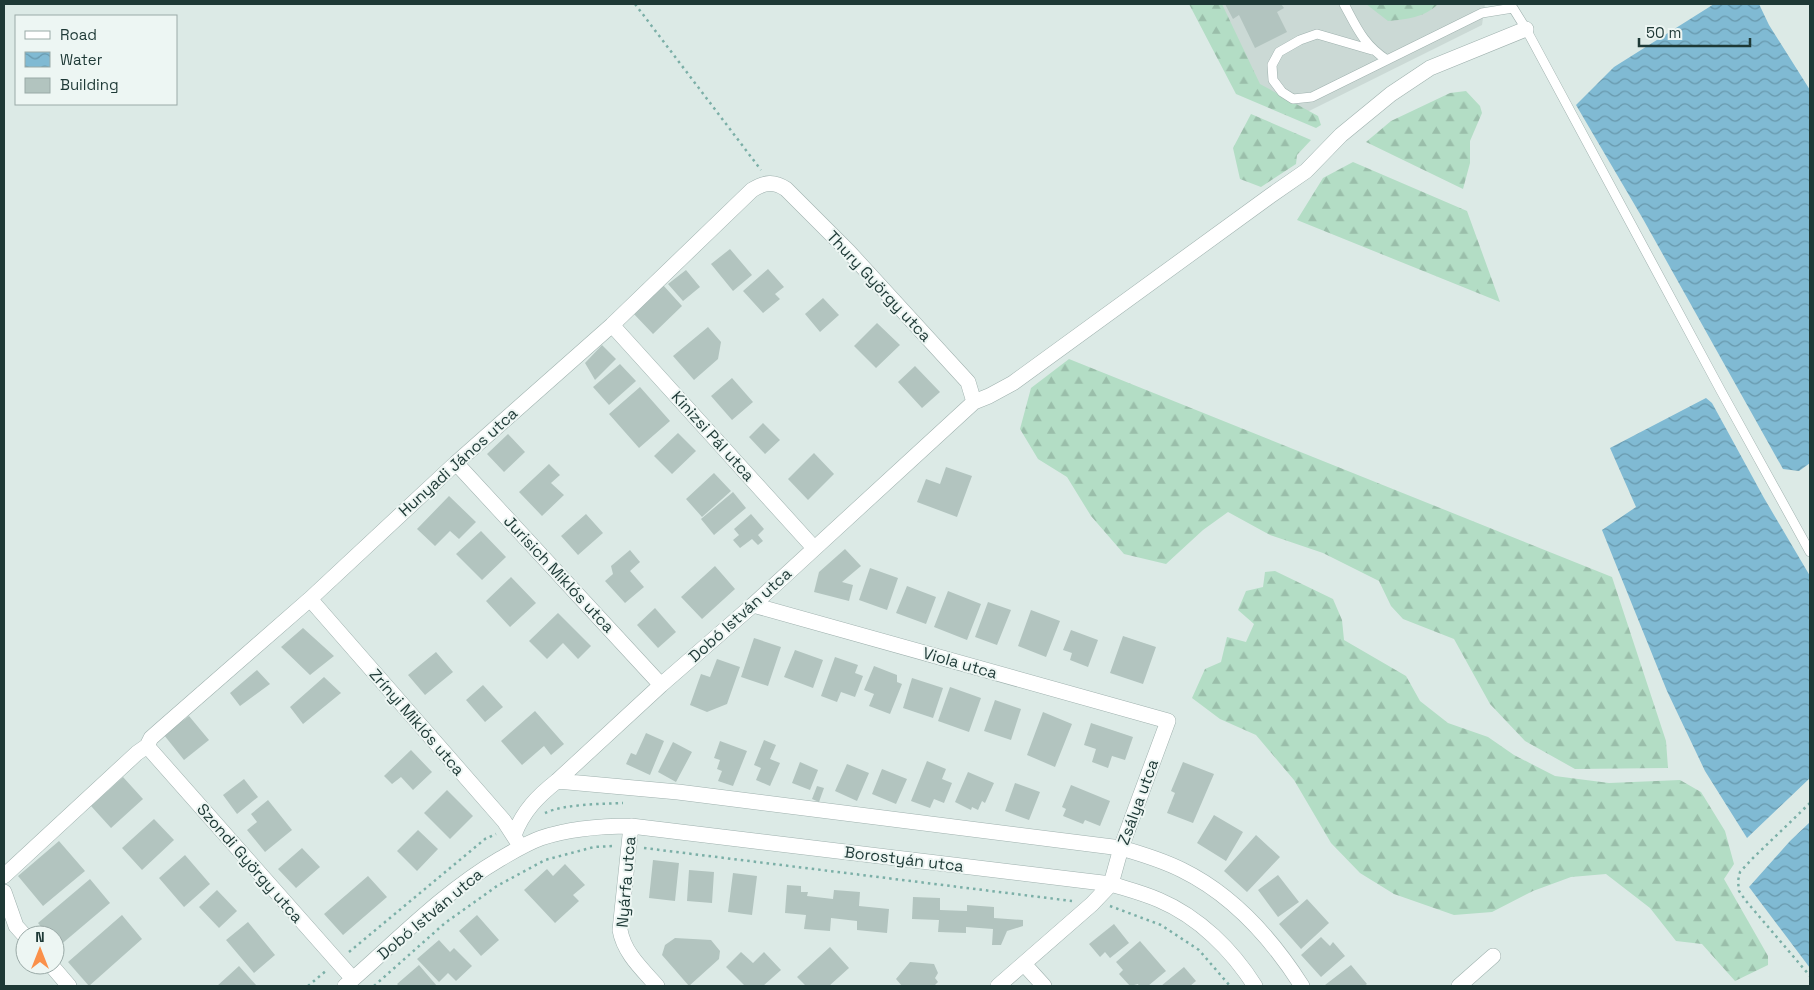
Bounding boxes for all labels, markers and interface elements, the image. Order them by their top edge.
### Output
legend [15,15,178,105]
scale bar [1639,15,1750,47]
text: 50 m [1646,23,1681,42]
text: Road [60,25,97,44]
text: Water [60,50,103,69]
text: Building [60,75,119,94]
street label: Thury György utca [822,226,936,346]
street label: Kinizsi Pál utca [667,386,759,486]
street label: Hunyadi János utca [394,403,522,521]
street label: Jurisich Miklós utca [499,511,619,637]
street label: Dobó István utca [684,563,796,667]
street label: Viola utca [920,642,1000,684]
street label: Zrínyi Miklós utca [365,664,469,780]
street label: Zsálya utca [1113,756,1163,848]
street label: Szondi György utca [192,799,308,927]
street label: Nyárfa utca [612,836,640,928]
street label: Borostyán utca [843,841,965,877]
street label: Dobó István utca [373,864,487,964]
north arrow [15,925,65,975]
text: N [35,928,45,946]

